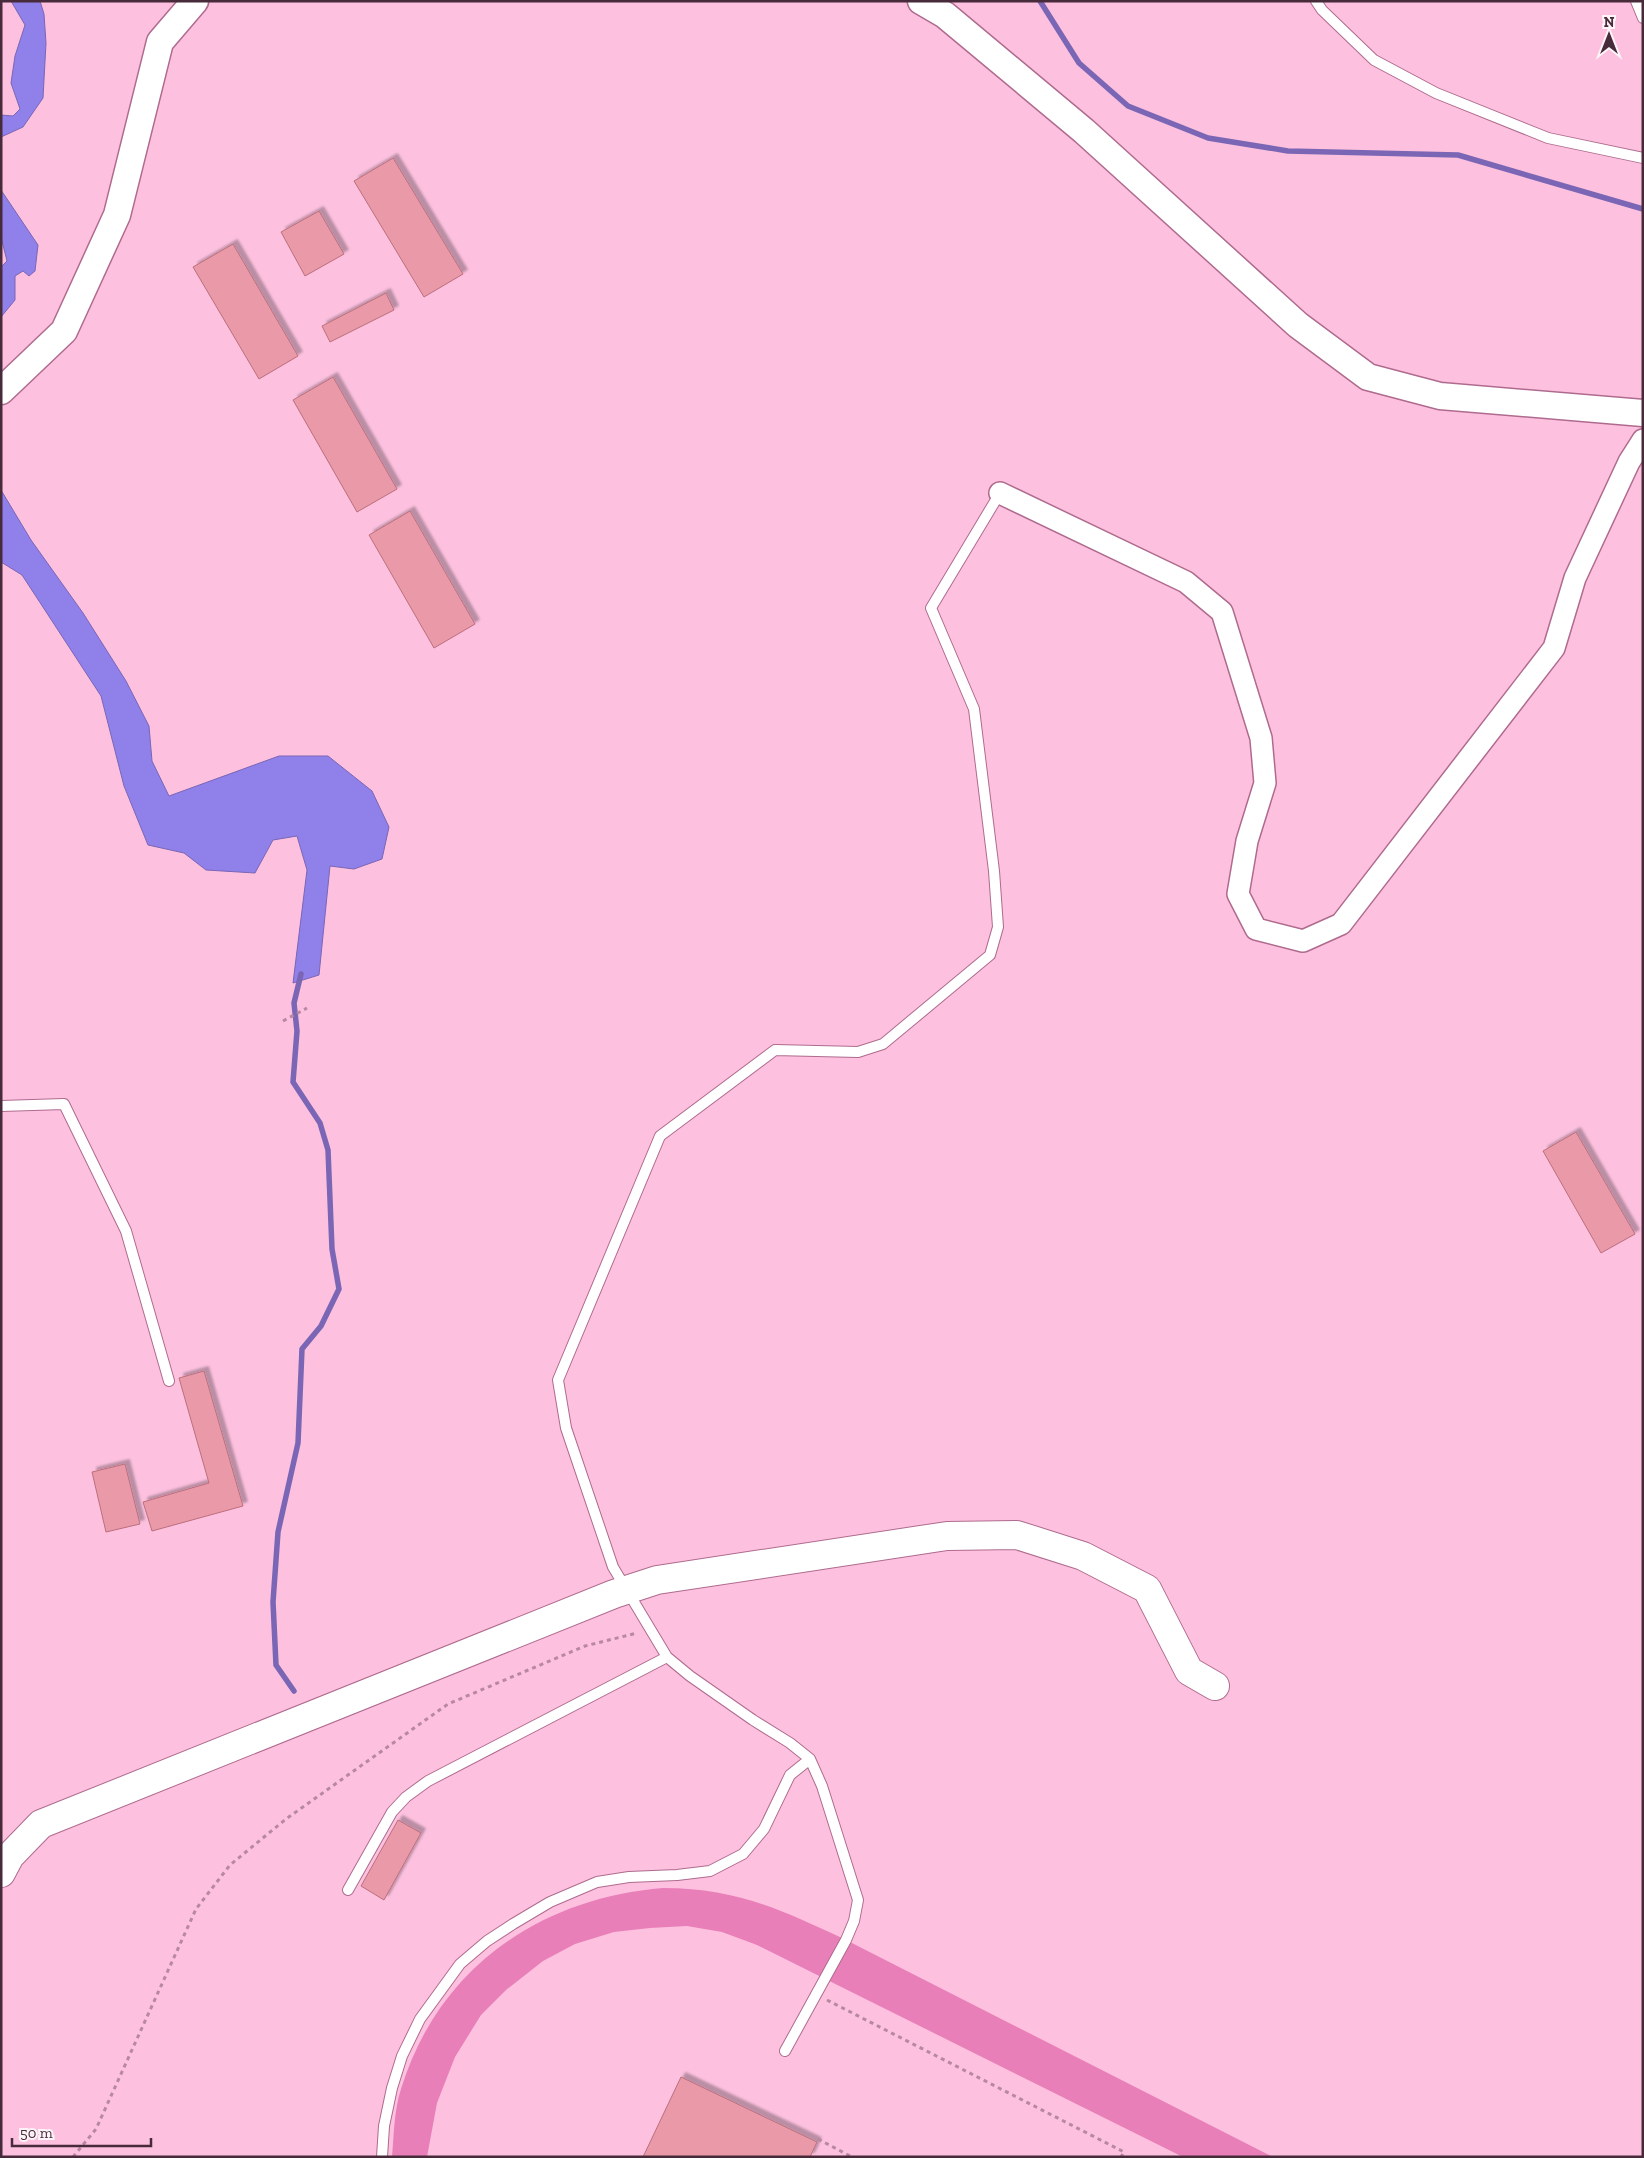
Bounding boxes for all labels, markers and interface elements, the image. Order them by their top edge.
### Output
north arrow [1584,10,1634,60]
text: N [1604,14,1615,31]
scale bar [12,2116,151,2148]
text: 50 m [20,2124,53,2142]

